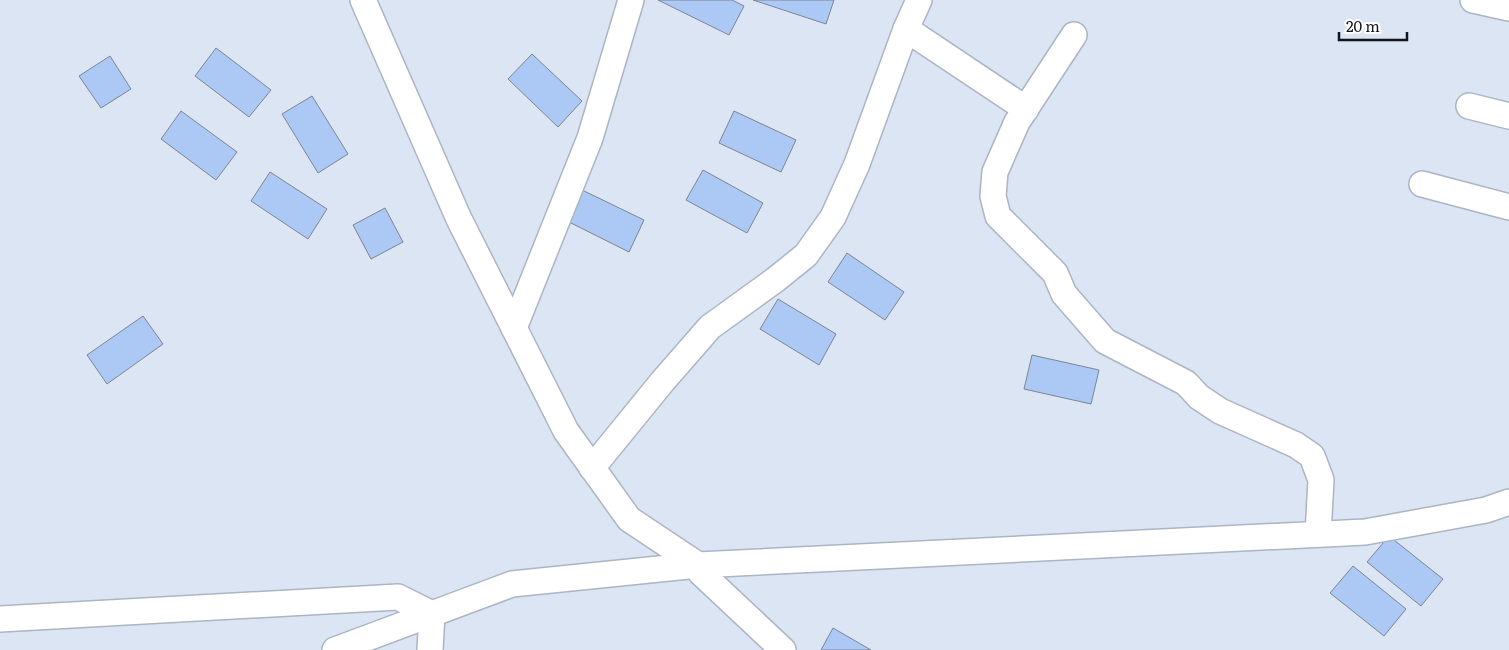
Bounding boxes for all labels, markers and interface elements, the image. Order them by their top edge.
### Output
scale bar [1339,10,1406,42]
text: 20 m [1346,14,1380,37]

